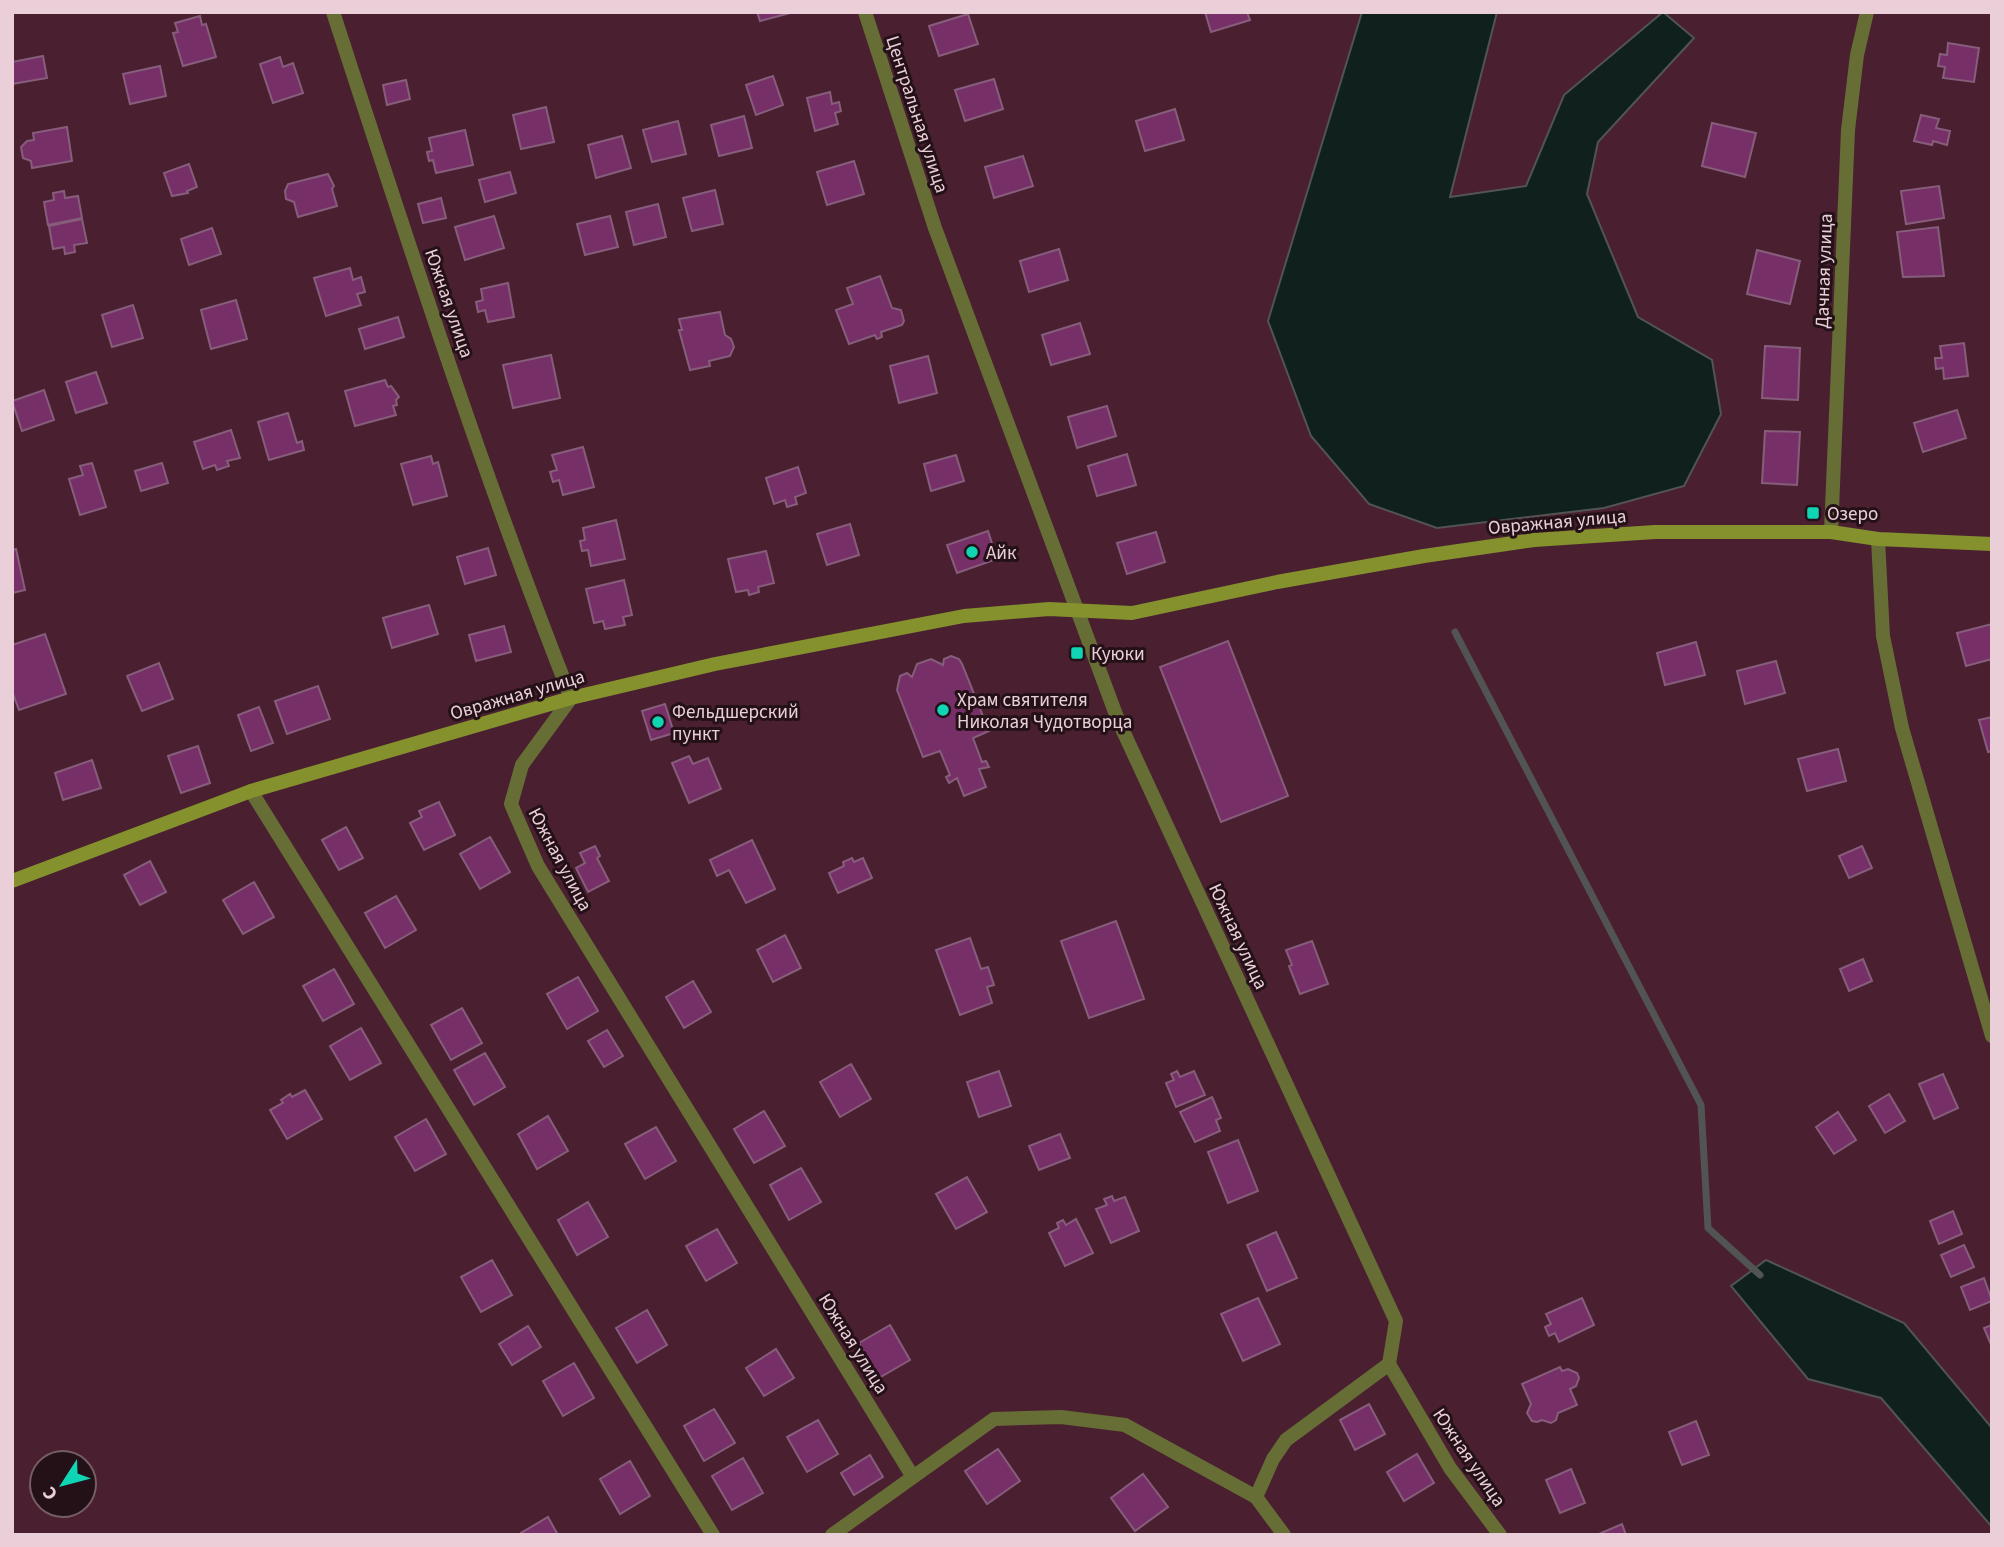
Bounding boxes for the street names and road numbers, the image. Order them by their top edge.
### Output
street label: Центральная улица [878,32,955,197]
street label: Дачная улица [1809,213,1840,329]
street label: Южная улица [417,245,480,362]
street label: Овражная улица [1487,503,1627,542]
street label: Овражная улица [447,663,588,728]
street label: Южная улица [521,803,598,916]
street label: Южная улица [1201,879,1274,994]
street label: Южная улица [811,1288,894,1399]
street label: Южная улица [1426,1403,1512,1513]

